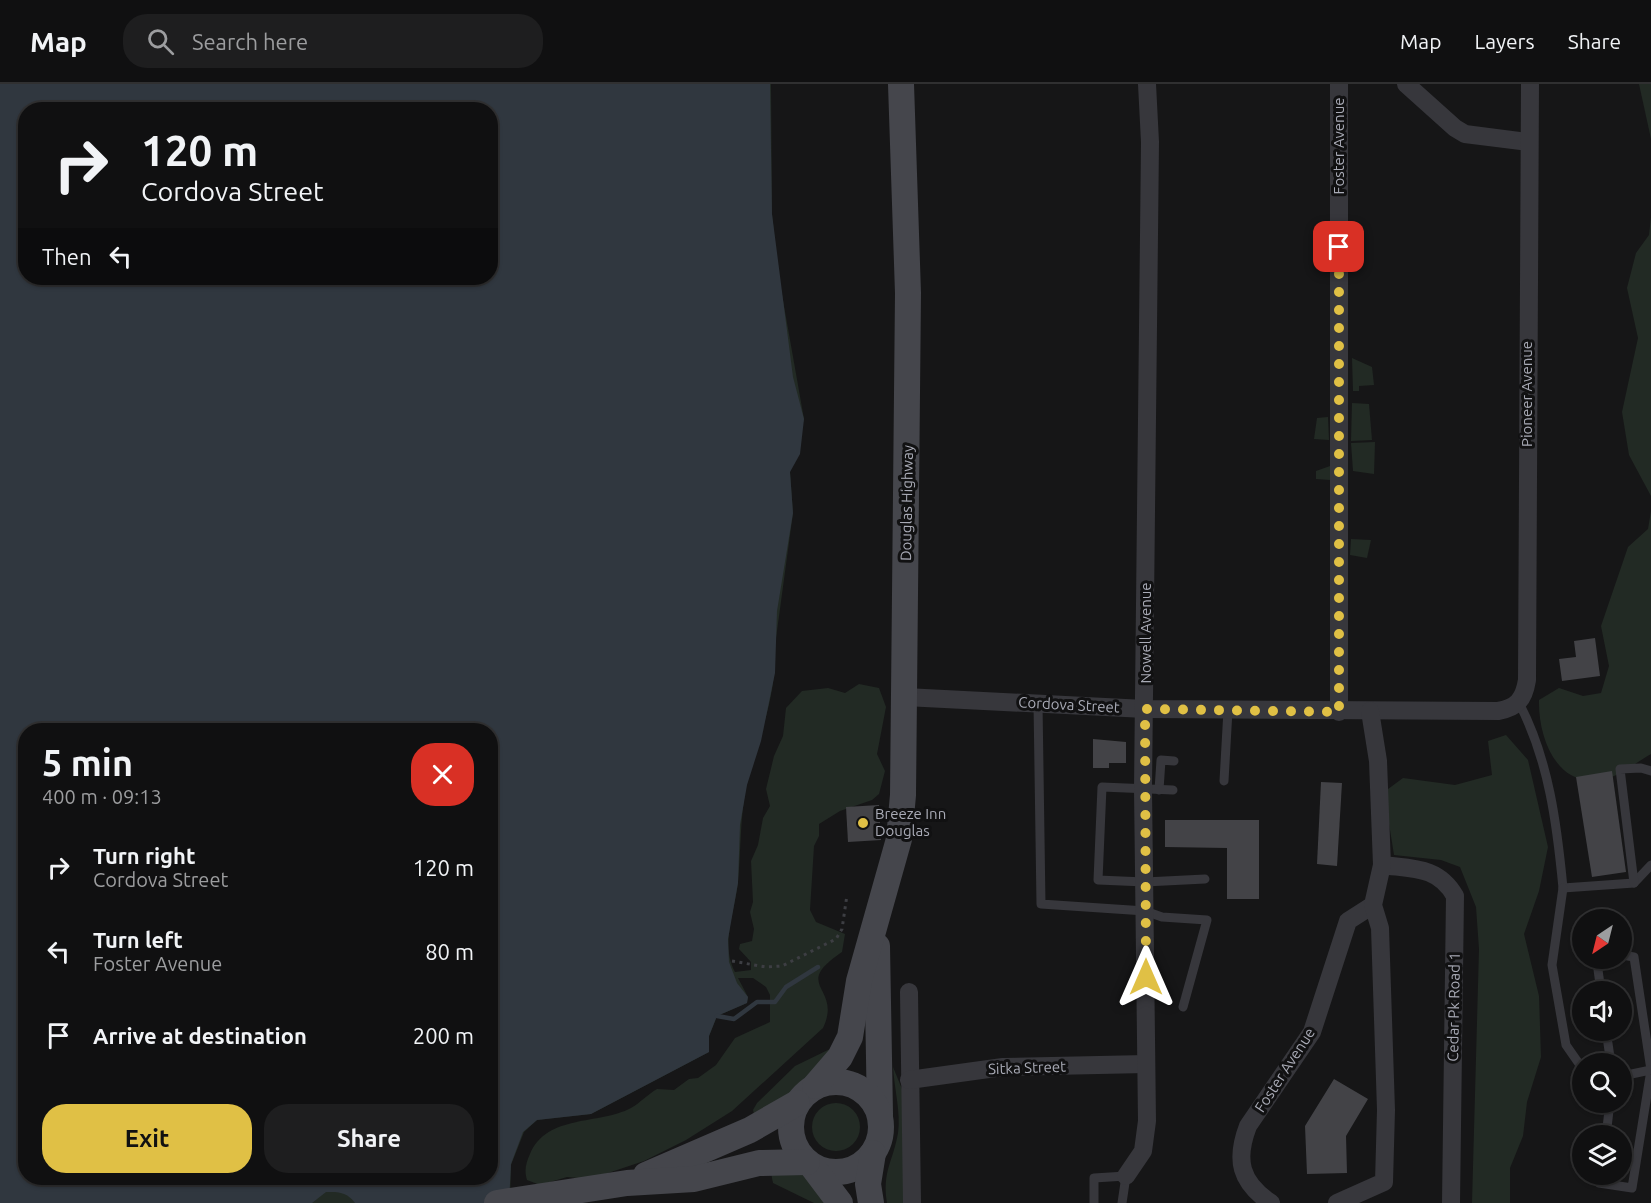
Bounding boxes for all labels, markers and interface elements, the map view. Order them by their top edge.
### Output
search box [123,14,543,68]
icon: search [144,25,177,58]
text: Map [30,26,87,57]
text: Search here [192,29,308,54]
text: Map [1400,29,1441,53]
text: Layers [1474,29,1535,53]
text: Share [1568,29,1621,53]
street label: Foster Avenue [1330,98,1347,194]
icon: right [42,126,120,204]
text: 120 m [141,127,258,174]
text: Cordova Street [141,176,324,206]
pin [1313,221,1364,272]
icon: arrive [1322,230,1355,263]
icon: left [104,240,137,273]
text: Then [42,244,92,269]
street label: Pioneer Avenue [1518,341,1535,447]
street label: Douglas Highway [897,445,916,561]
street label: Nowell Avenue [1137,582,1154,684]
street label: Cordova Street [1018,693,1120,716]
text: 5 min [42,742,133,783]
button: close [411,743,474,806]
text: 400 m · 09:13 [42,785,162,808]
place label: Breeze Inn Douglas [875,805,946,839]
marker: Breeze Inn Douglas [856,816,870,830]
text: Turn right [93,843,195,868]
icon: right [42,851,75,884]
text: 120 m [413,855,474,880]
text: Cordova Street [93,868,228,891]
north arrow [1572,909,1632,969]
map controls [1572,909,1632,1185]
text: Turn left [93,927,183,952]
icon: left [42,935,75,968]
text: 80 m [425,939,474,964]
position arrow [1114,945,1178,1009]
text: Foster Avenue [93,952,222,975]
street label: Cedar Pk Road 1 [1444,952,1463,1062]
button: sound [1572,981,1632,1041]
icon: arrive [42,1019,75,1052]
text: Arrive at destination [93,1023,307,1048]
text: 200 m [413,1023,474,1048]
street label: Foster Avenue [1251,1024,1318,1115]
button: search [1572,1053,1632,1113]
street label: Sitka Street [988,1058,1066,1077]
button: Exit [42,1104,252,1173]
button: Share [264,1104,474,1173]
button: layers [1572,1125,1632,1185]

